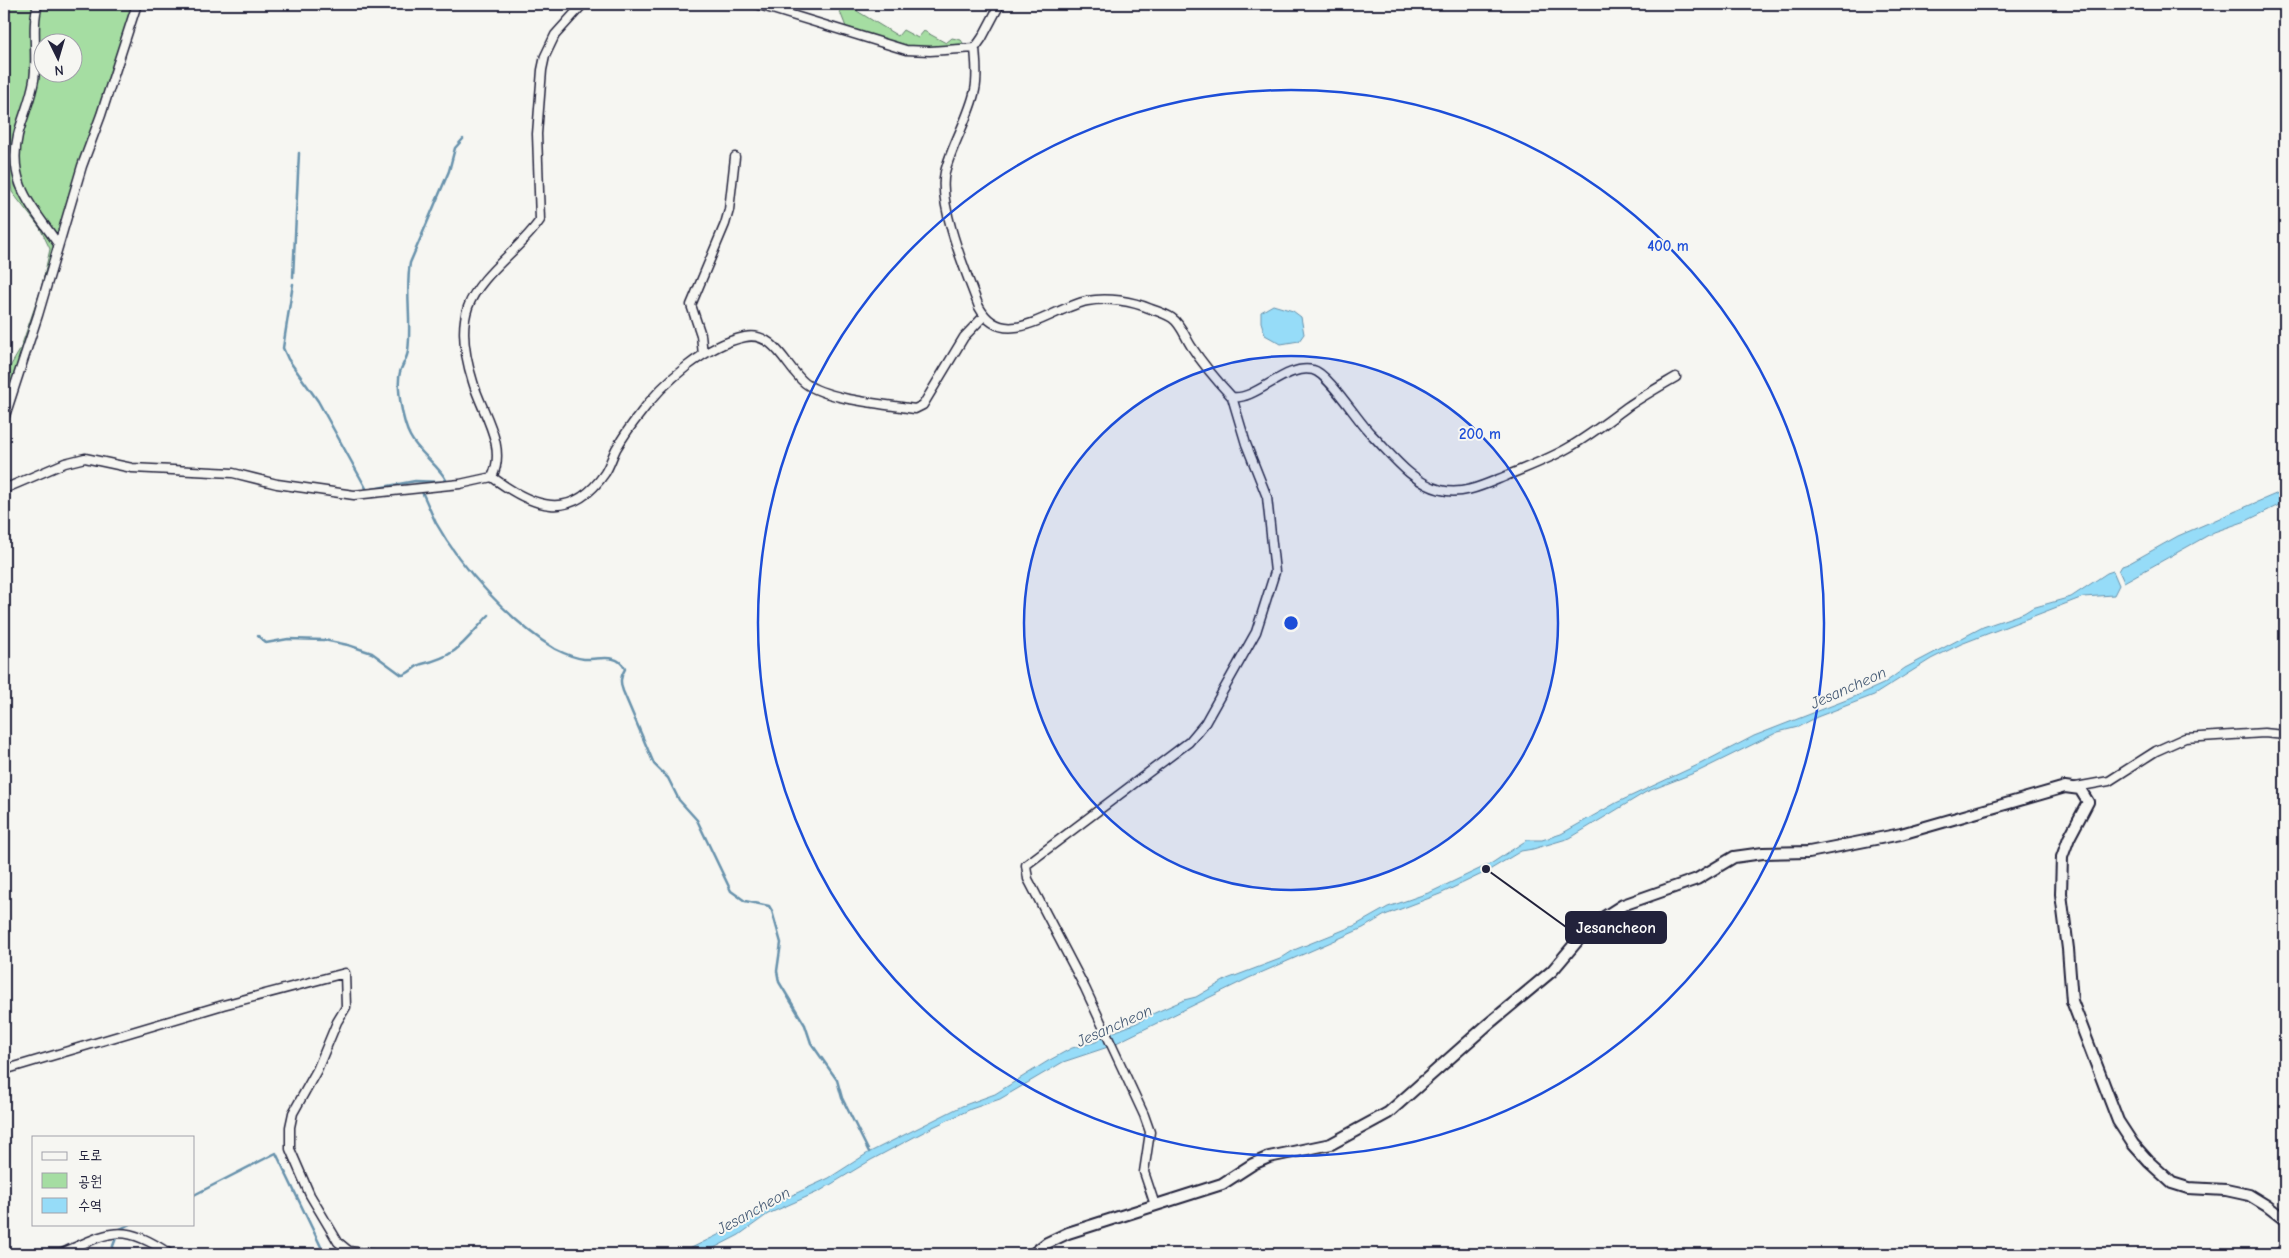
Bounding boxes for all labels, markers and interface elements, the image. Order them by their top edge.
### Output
north arrow [32,32,82,82]
text: N [54,62,64,79]
text: 400 m [1647,237,1689,255]
text: 200 m [1459,425,1501,443]
centre of rings [1282,614,1300,632]
water label: Jesancheon [1807,663,1889,713]
callout: Jesancheon [1566,912,1666,943]
text: Jesancheon [1576,919,1656,937]
water label: Jesancheon [1073,1001,1155,1051]
legend [32,1136,195,1226]
text: 도로 [78,1146,102,1164]
text: 공원 [78,1172,102,1190]
water label: Jesancheon [713,1183,793,1239]
text: 수역 [78,1196,102,1214]

